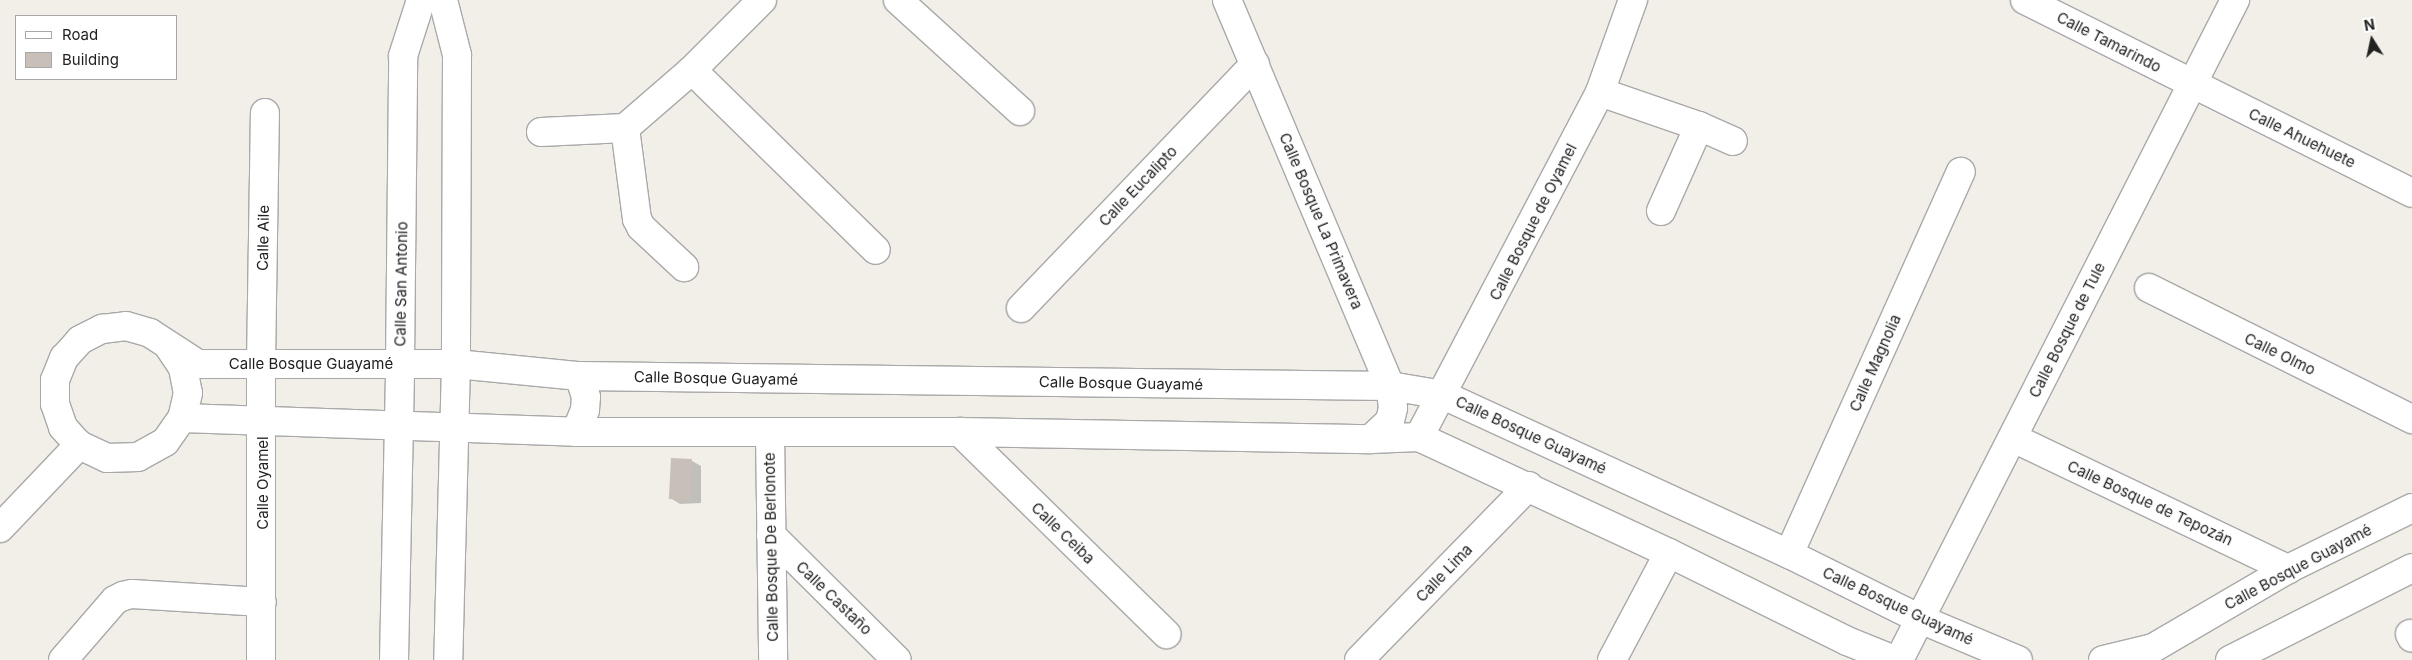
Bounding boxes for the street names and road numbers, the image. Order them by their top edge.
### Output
street label: Calle Tamarindo [2054,8,2164,76]
street label: Calle Ahuehuete [2246,104,2358,172]
street label: Calle Bosque La Primavera [1276,130,1366,312]
street label: Calle Bosque de Oyamel [1486,141,1580,303]
street label: Calle Eucalipto [1095,142,1181,230]
street label: Calle Aile [253,205,273,271]
street label: Calle San Antonio [391,221,411,347]
street label: Calle Bosque de Tule [2025,259,2109,401]
street label: Calle Magnolia [1846,312,1904,414]
street label: Calle Olmo [2242,329,2318,379]
street label: Calle Bosque Guayamé [229,355,393,373]
street label: Calle Bosque Guayamé [634,368,798,388]
street label: Calle Bosque Guayamé [1039,373,1203,393]
street label: Calle Bosque Guayamé [1453,392,1609,478]
street label: Calle Oyamel [254,436,272,530]
street label: Calle Bosque De Berlonote [760,452,782,642]
street label: Calle Bosque de Tepozán [2064,457,2236,549]
street label: Calle Ceiba [1028,498,1098,568]
street label: Calle Bosque Guayamé [2221,520,2375,614]
street label: Calle Lima [1412,540,1476,606]
street label: Calle Castaño [792,557,876,639]
street label: Calle Bosque Guayamé [1820,563,1976,649]

